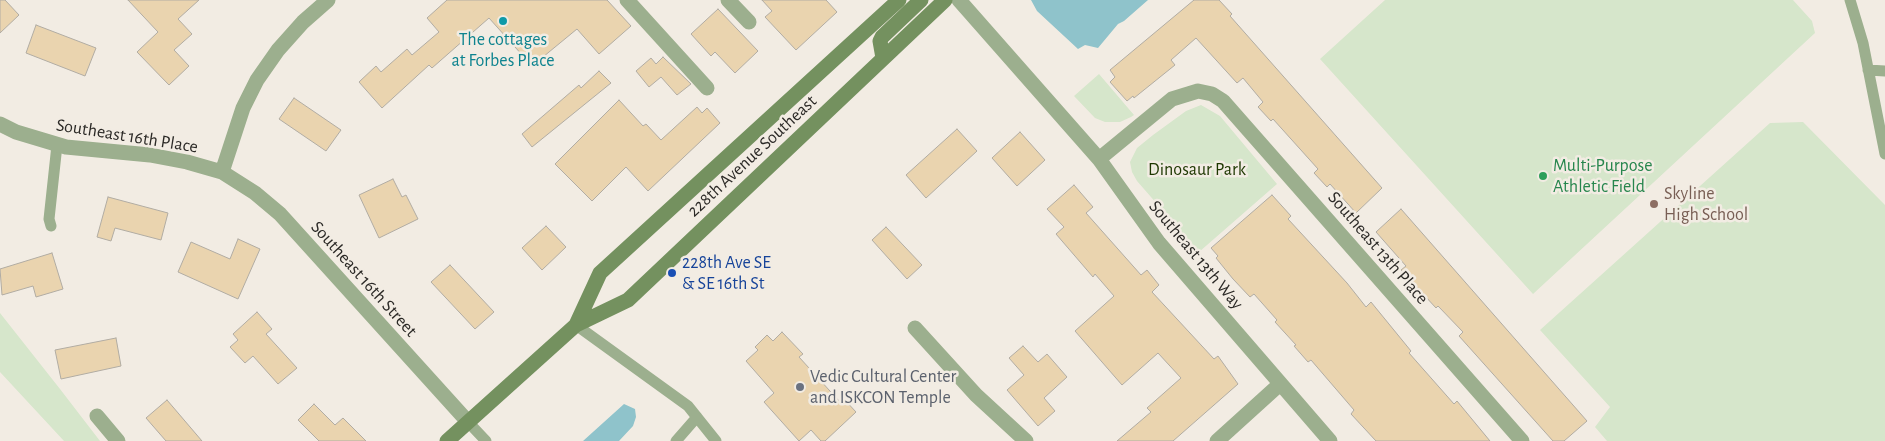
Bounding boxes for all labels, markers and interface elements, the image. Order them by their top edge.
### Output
marker: The cottages at Forbes Place [497,15,509,27]
place label: The cottages at Forbes Place [451,29,555,72]
street label: 228th Avenue Southeast [683,91,821,221]
street label: Southeast 16th Place [55,114,199,158]
place label: Multi-Purpose Athletic Field [1553,155,1652,198]
park label: Dinosaur Park [1148,159,1246,181]
marker: Multi-Purpose Athletic Field [1537,170,1549,182]
place label: Skyline High School [1664,183,1748,225]
street label: Southeast 13th Place [1323,187,1433,309]
street label: Southeast 13th Way [1144,196,1248,314]
marker: Skyline High School [1648,198,1660,210]
street label: Southeast 16th Street [306,217,422,341]
place label: 228th Ave SE & SE 16th St [682,252,771,294]
marker: 228th Ave SE & SE 16th St [666,267,678,279]
place label: Vedic Cultural Center and ISKCON Temple [810,366,956,408]
marker: Vedic Cultural Center and ISKCON Temple [794,381,806,393]

